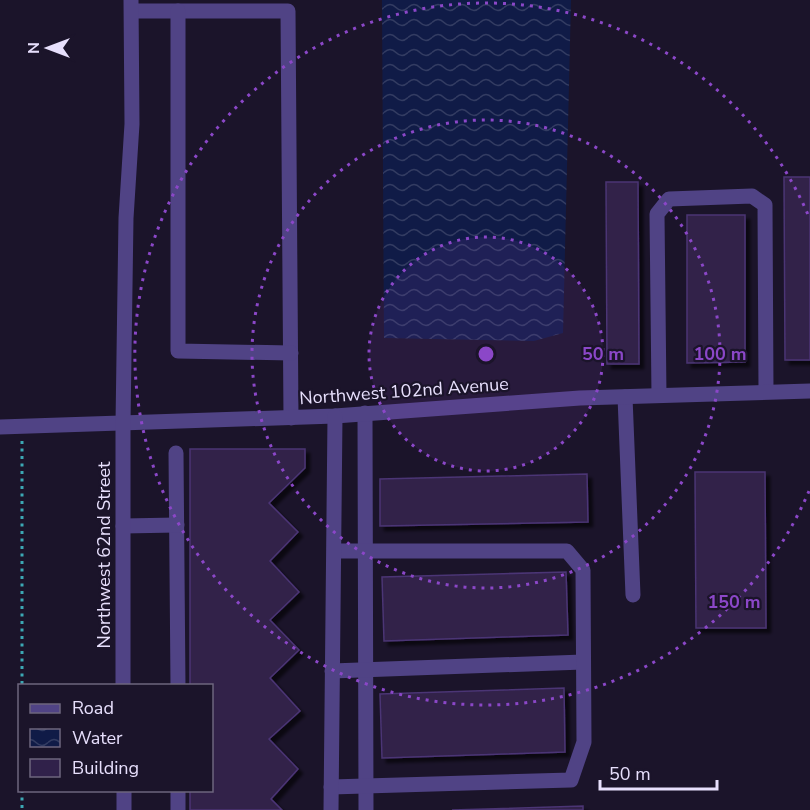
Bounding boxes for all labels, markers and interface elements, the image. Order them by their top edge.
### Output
north arrow [18,18,78,78]
text: N [23,42,45,54]
text: 50 m [582,342,624,366]
text: 100 m [693,342,747,366]
centre of rings [476,344,496,364]
street label: Northwest 102nd Avenue [299,372,509,410]
street label: Northwest 62nd Street [92,461,116,648]
text: 150 m [707,590,761,614]
legend [18,684,213,792]
text: Road [72,696,114,720]
text: Water [72,726,123,750]
scale bar [600,753,717,791]
text: Building [72,756,139,780]
text: 50 m [609,762,651,786]

